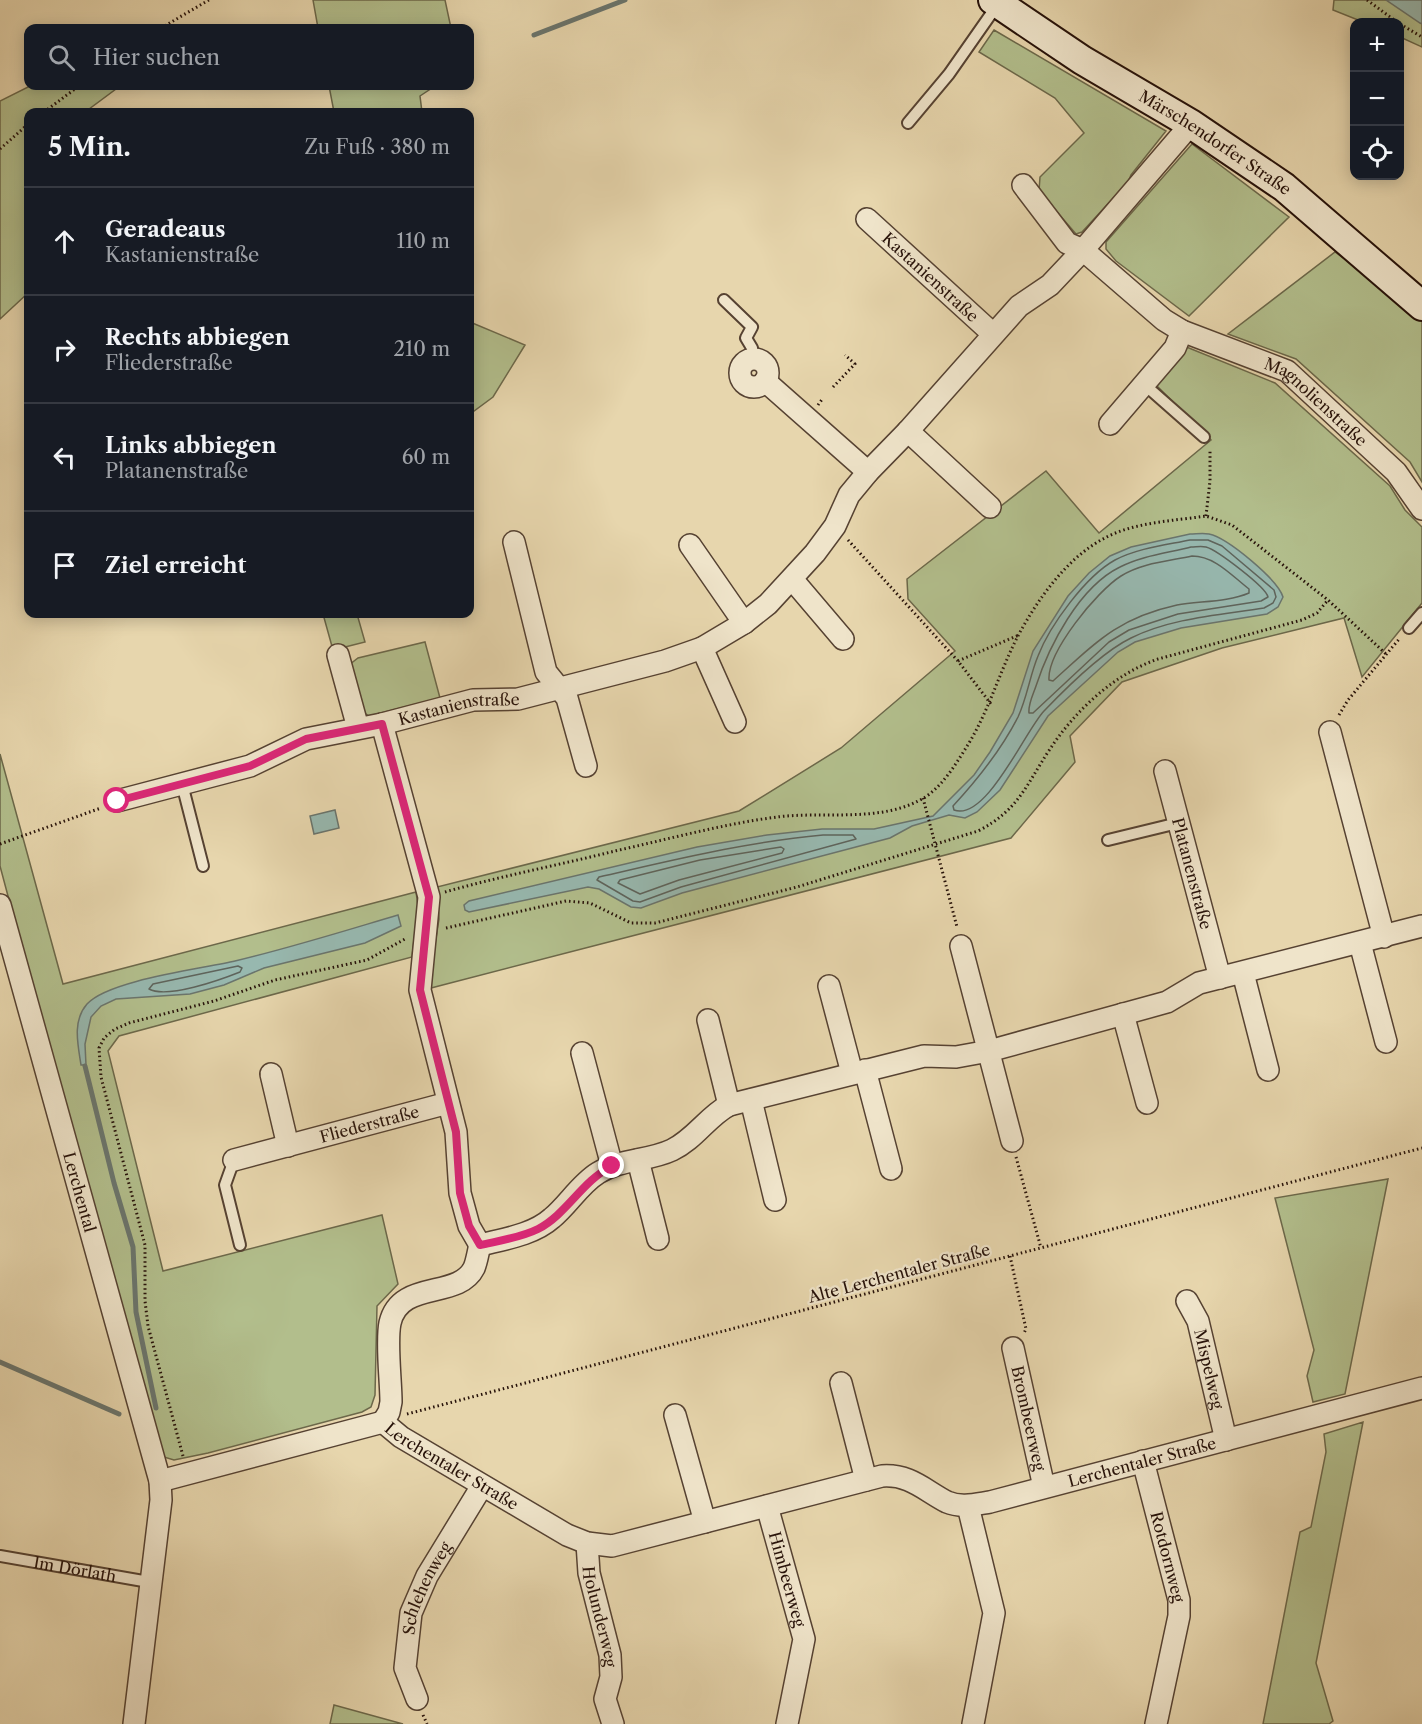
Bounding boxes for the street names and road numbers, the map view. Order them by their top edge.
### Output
street label: Märschendorfer Straße [1135,86,1296,199]
street label: Kastanienstraße [878,228,983,326]
street label: Magnolienstraße [1262,353,1371,450]
street label: Kastanienstraße [396,689,520,729]
street label: Platanenstraße [1168,815,1217,931]
street label: Fliederstraße [317,1101,421,1147]
street label: Lerchental [59,1150,100,1235]
street label: Alte Lerchentaler Straße [805,1239,992,1307]
street label: Mispelweg [1190,1327,1228,1411]
street label: Brombeerweg [1007,1364,1050,1473]
street label: Lerchentaler Straße [381,1418,522,1514]
street label: Lerchentaler Straße [1066,1433,1218,1491]
street label: Rotdornweg [1146,1509,1189,1605]
street label: Himbeerweg [765,1529,810,1630]
street label: Schlehenweg [399,1538,456,1636]
street label: Im Dörlath [32,1552,118,1586]
street label: Holunderweg [579,1566,621,1668]

